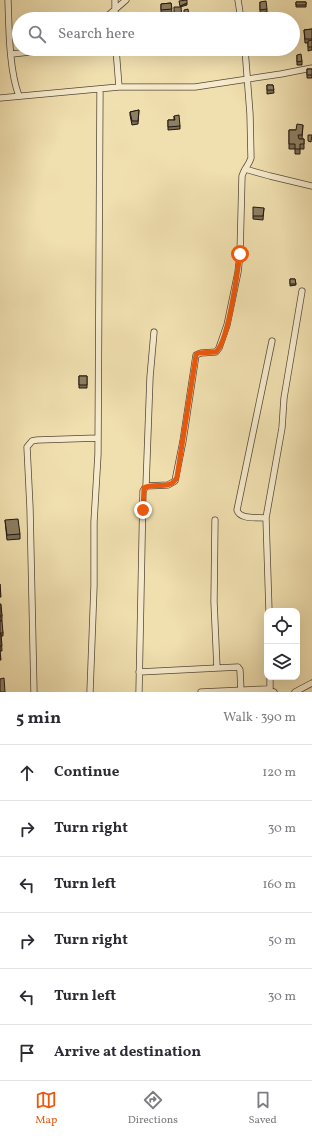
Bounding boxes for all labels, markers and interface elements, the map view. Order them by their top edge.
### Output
search box [12,12,300,56]
icon: search [26,23,48,45]
text: Search here [58,24,135,45]
route start [231,245,249,263]
route end [134,501,152,519]
map controls [264,608,300,680]
button: locate [264,608,300,644]
button: layers [264,644,300,680]
text: 5 min [16,707,61,730]
text: Walk · 390 m [223,709,296,727]
icon: ahead [16,762,38,784]
text: Continue [54,762,119,783]
text: 120 m [262,764,296,782]
icon: right [16,818,38,840]
text: Turn right [54,818,128,839]
text: 30 m [268,820,296,838]
icon: left [16,874,38,896]
text: Turn left [54,874,116,895]
text: 160 m [262,876,296,894]
icon: right [16,930,38,952]
text: Turn right [54,930,128,951]
text: 50 m [268,932,296,950]
icon: left [16,986,38,1008]
text: Turn left [54,986,116,1007]
text: 30 m [268,988,296,1006]
icon: arrive [16,1042,38,1064]
text: Arrive at destination [54,1042,201,1063]
tab: Map [35,1089,57,1128]
tab: Directions [128,1089,178,1128]
tab: Saved [248,1089,277,1128]

